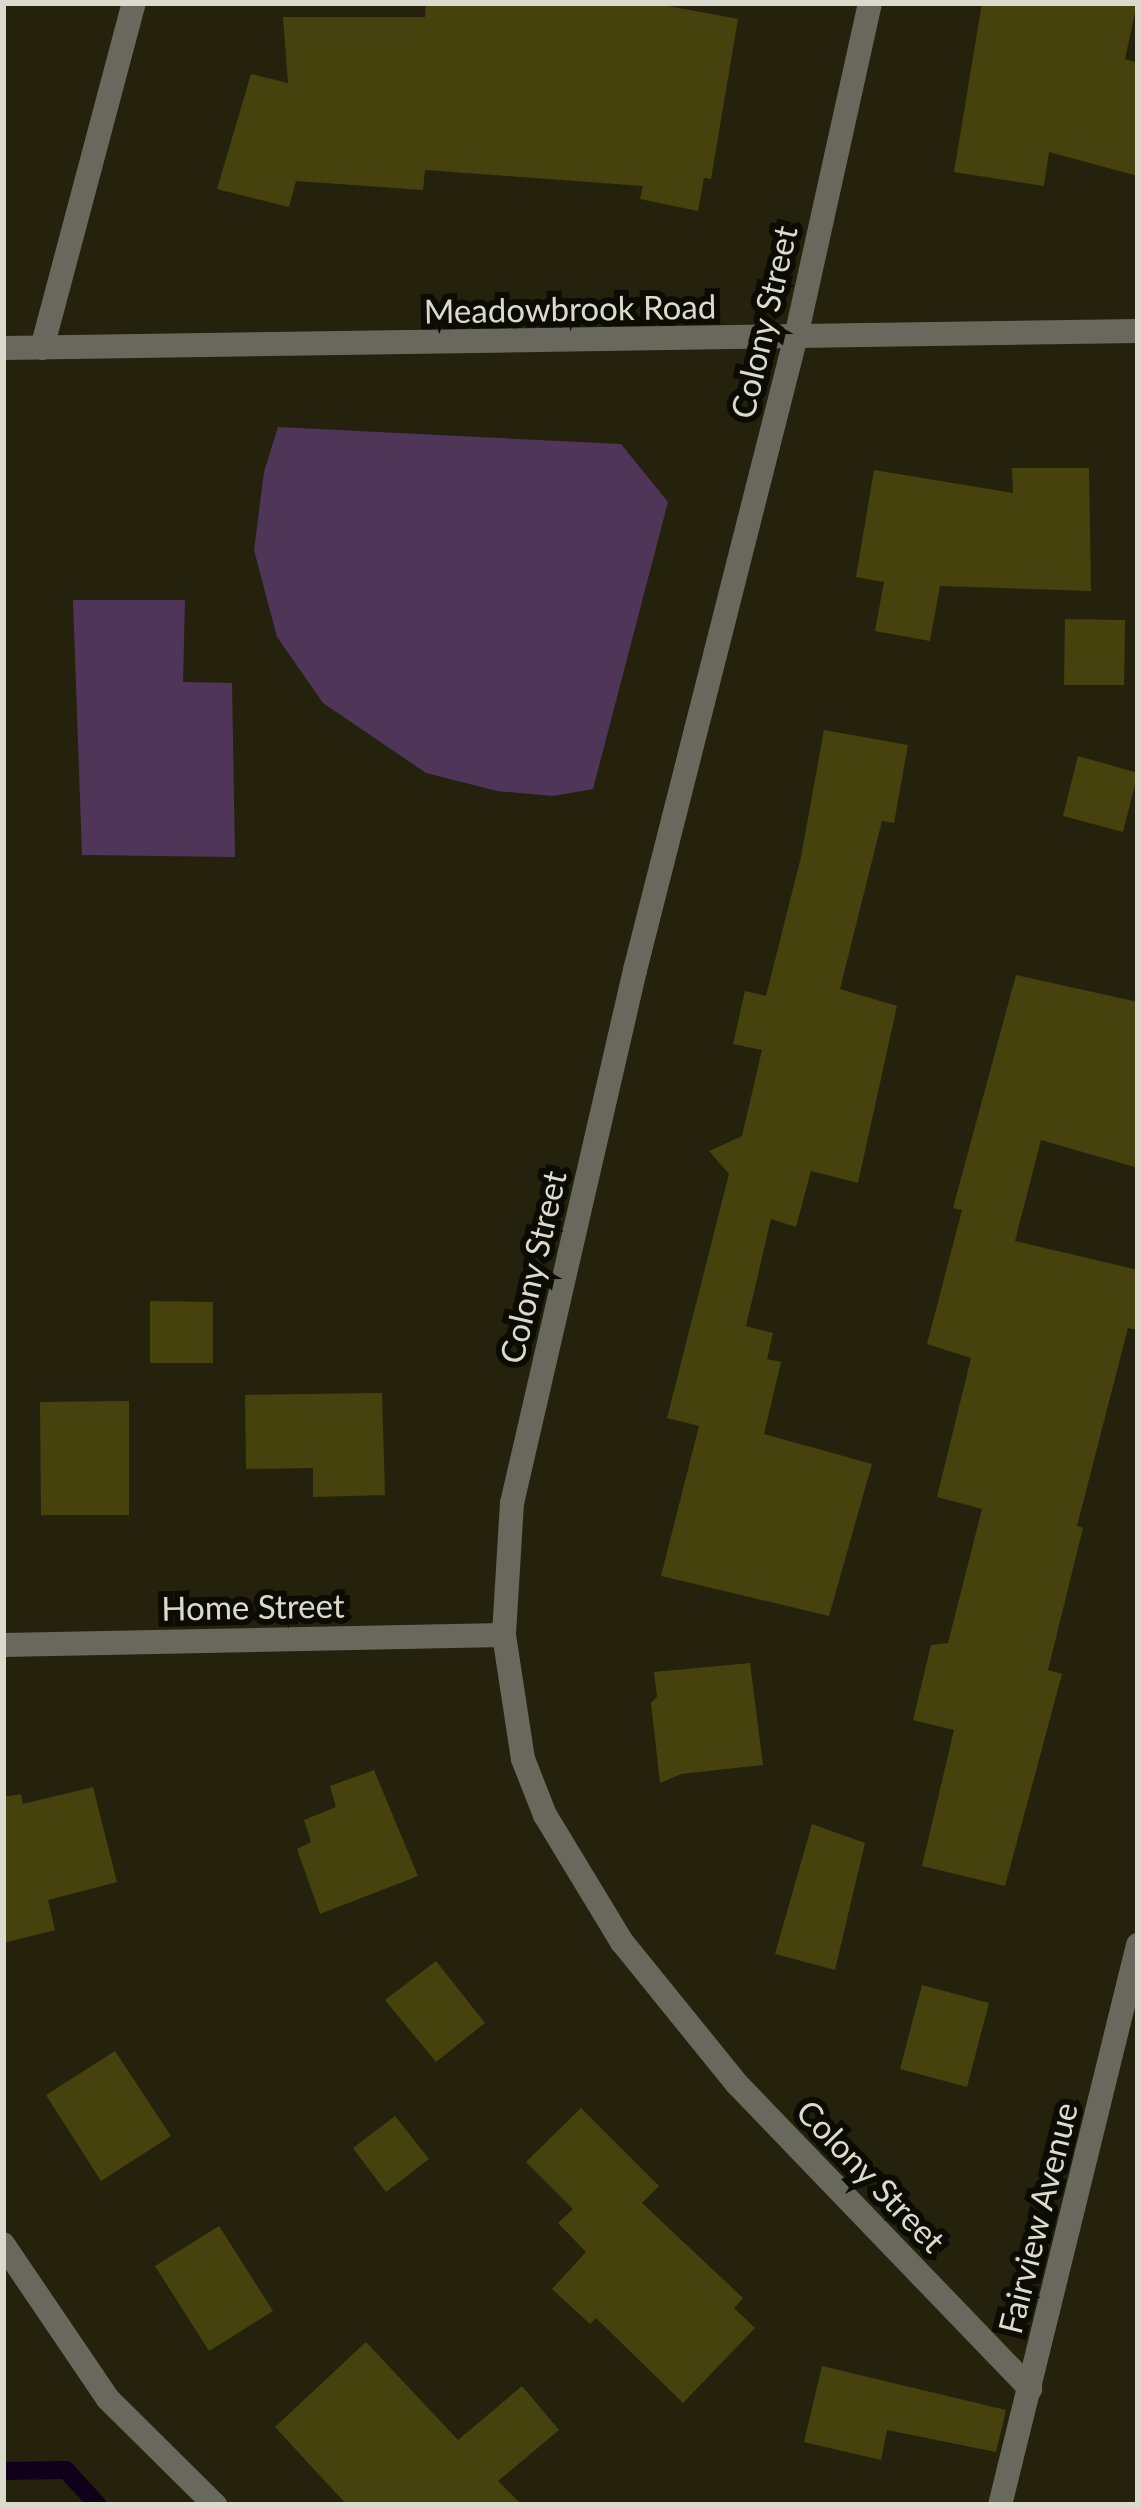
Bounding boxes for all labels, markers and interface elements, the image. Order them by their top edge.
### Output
street label: Colony Street [723,221,805,423]
street label: Meadowbrook Road [423,287,717,331]
street label: Colony Street [492,1166,574,1368]
street label: Home Street [161,1586,345,1628]
street label: Colony Street [788,2091,954,2261]
street label: Fairview Avenue [990,2098,1086,2338]

